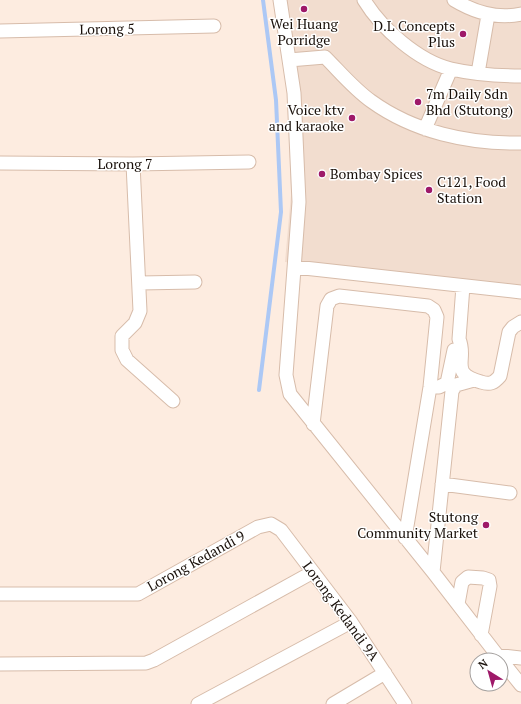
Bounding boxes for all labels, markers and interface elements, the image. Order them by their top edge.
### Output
marker: Wei Huang Porridge [299,4,309,14]
place label: Wei Huang Porridge [270,14,339,49]
place label: D.L Concepts Plus [373,16,455,51]
street label: Lorong 5 [79,19,135,38]
marker: D.L Concepts Plus [458,29,468,39]
place label: 7m Daily Sdn Bhd (Stutong) [426,84,513,119]
marker: 7m Daily Sdn Bhd (Stutong) [413,97,423,107]
place label: Voice ktv and karaoke [269,100,345,135]
marker: Voice ktv and karaoke [347,113,357,123]
street label: Lorong 7 [97,154,153,173]
place label: Bombay Spices [330,164,423,183]
marker: Bombay Spices [317,169,327,179]
place label: C121, Food Station [437,172,506,207]
marker: C121, Food Station [424,185,434,195]
place label: Stutong Community Market [357,507,479,542]
marker: Stutong Community Market [481,520,491,530]
street label: Lorong Kedandi 9 [143,526,248,595]
street label: Lorong Kedandi 9A [299,557,384,665]
north arrow [469,652,509,692]
text: N [475,656,491,672]

